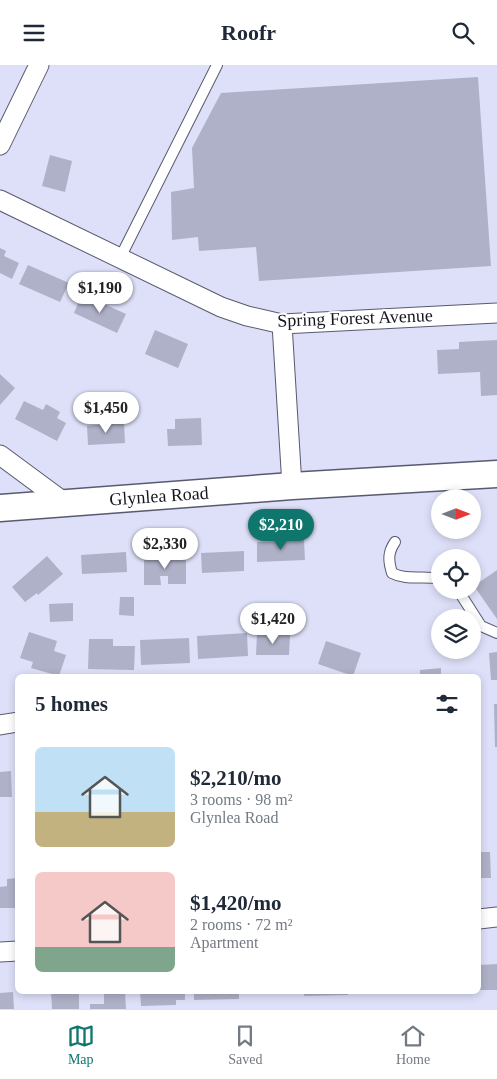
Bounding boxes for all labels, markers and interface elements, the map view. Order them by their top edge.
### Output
icon: menu [20,19,48,47]
icon: search [449,19,477,47]
text: Roofr [221,20,276,45]
pin: $1,190 [59,271,141,314]
text: $1,190 [78,279,122,296]
street label: Spring Forest Avenue [277,305,433,331]
pin: $1,450 [65,391,147,434]
text: $1,450 [84,399,128,416]
street label: Glynlea Road [109,483,209,509]
north arrow [431,489,481,539]
map controls [431,489,481,659]
pin: $2,210 [240,509,322,551]
text: $2,210 [259,516,303,533]
pin: $2,330 [124,527,206,570]
text: $2,330 [143,535,187,552]
button: locate [431,549,481,599]
pin: $1,420 [232,603,314,645]
button: layers [431,609,481,659]
text: $1,420 [251,610,295,627]
icon: filters [433,690,461,718]
text: 5 homes [35,692,108,716]
text: $2,210/mo [190,766,282,790]
icon: home [75,767,135,827]
text: 3 rooms · 98 m² [190,791,293,808]
text: Glynlea Road [190,809,278,826]
text: $1,420/mo [190,891,282,915]
icon: home [75,892,135,952]
text: 2 rooms · 72 m² [190,916,293,933]
text: Apartment [190,934,258,951]
tab: Map [67,1022,95,1068]
tab: Saved [228,1022,262,1068]
tab: Home [396,1022,430,1068]

